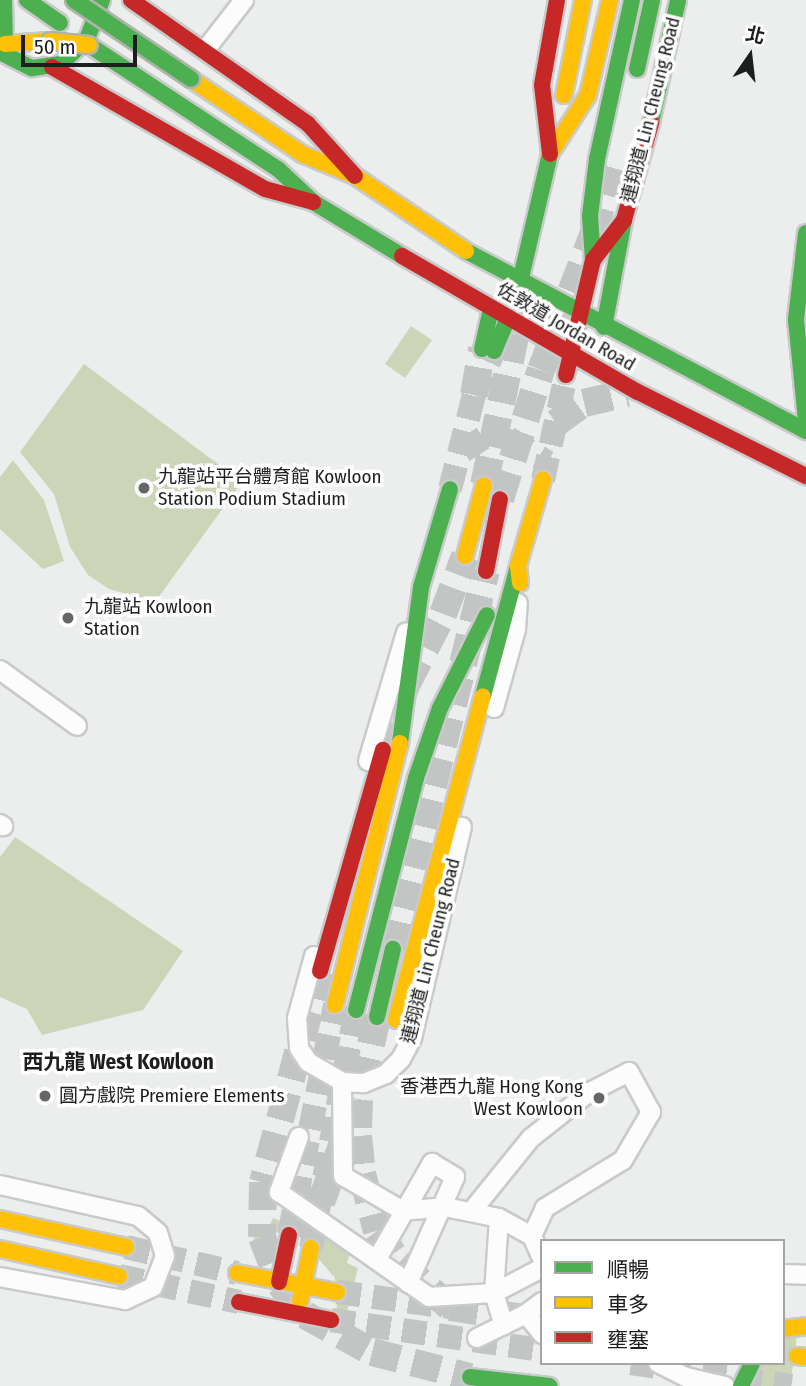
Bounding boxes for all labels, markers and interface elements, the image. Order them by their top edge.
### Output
street label: 連翔道 Lin Cheung Road [617,15,685,205]
scale bar [24,21,140,65]
north arrow [715,21,785,91]
text: 北 [743,22,767,49]
text: 50 m [34,34,76,60]
street label: 佐敦道 Jordan Road [493,278,639,376]
place label: 九龍站平台體育館 Kowloon Station Podium Stadium [158,466,382,510]
marker: 九龍站平台體育館 Kowloon Station Podium Stadium [136,480,152,496]
place label: 九龍站 Kowloon Station [84,596,213,640]
marker: 九龍站 Kowloon Station [58,608,78,628]
street label: 連翔道 Lin Cheung Road [397,856,465,1046]
district label: 西九龍 West Kowloon [22,1049,214,1075]
place label: 香港西九龍 Hong Kong West Kowloon [400,1076,583,1120]
place label: 圓方戲院 Premiere Elements [59,1085,285,1107]
marker: 圓方戲院 Premiere Elements [37,1088,53,1104]
marker: 香港西九龍 Hong Kong West Kowloon [589,1088,609,1108]
legend [540,1239,785,1365]
text: 順暢 [607,1257,649,1283]
text: 車多 [607,1292,649,1318]
text: 壅塞 [607,1327,649,1353]

